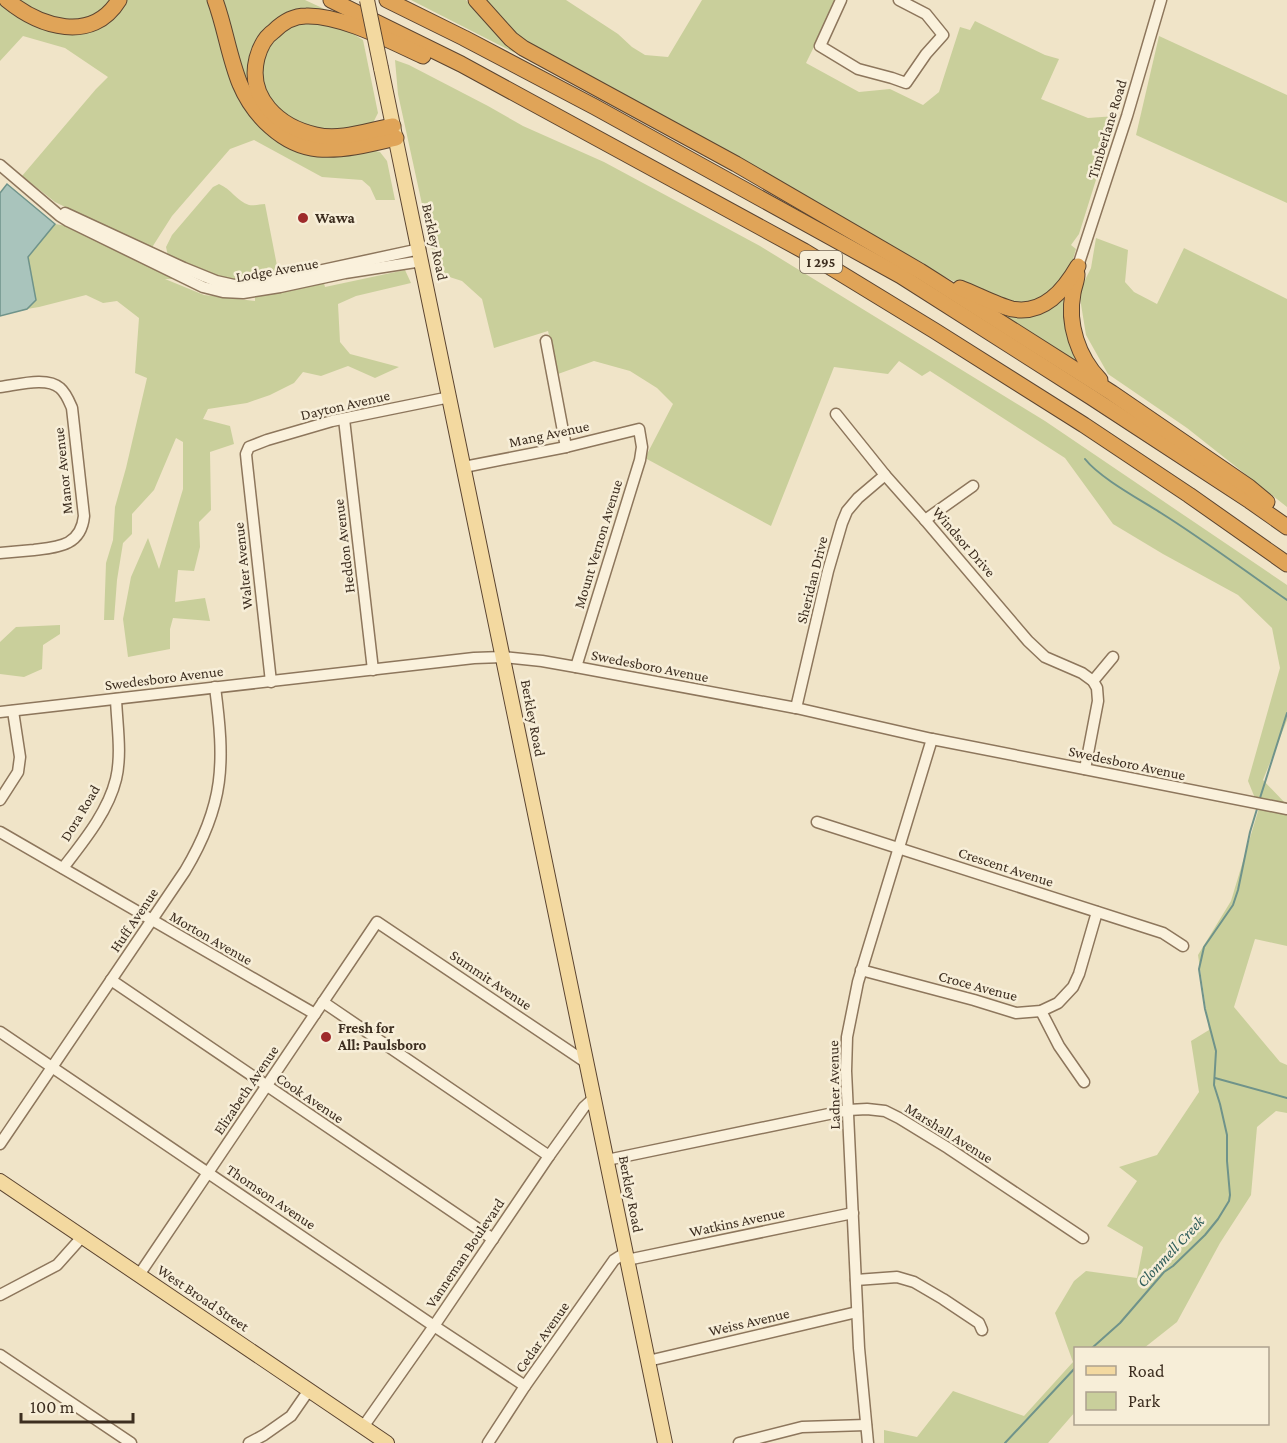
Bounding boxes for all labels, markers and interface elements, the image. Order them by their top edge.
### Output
street label: Timberlane Road [1084,78,1130,180]
street label: Berkley Road [418,202,451,282]
place label: Wawa [314,210,356,226]
marker: Wawa [296,211,310,225]
road number: I 295 [800,251,842,273]
street label: Lodge Avenue [234,255,320,286]
street label: Dayton Avenue [299,387,392,424]
street label: Mang Avenue [507,418,591,451]
street label: Manor Avenue [50,426,76,515]
street label: Mount Vernon Avenue [571,477,625,610]
street label: Heddon Avenue [330,498,358,594]
street label: Windsor Drive [929,504,999,581]
street label: Walter Avenue [230,521,256,610]
street label: Sheridan Drive [793,534,831,625]
street label: Swedesboro Avenue [590,647,710,685]
street label: Swedesboro Avenue [104,663,225,693]
street label: Berkley Road [517,678,548,758]
street label: Swedesboro Avenue [1067,743,1187,783]
street label: Dora Road [57,782,103,844]
street label: Crescent Avenue [956,844,1056,890]
street label: Huff Avenue [107,885,161,955]
street label: Morton Avenue [167,908,255,968]
street label: Summit Avenue [447,947,535,1013]
street label: Croce Avenue [937,968,1020,1004]
place label: Fresh for All: Paulsboro [337,1020,427,1053]
marker: Fresh for All: Paulsboro [319,1030,333,1044]
street label: Ladner Avenue [825,1040,843,1130]
street label: Elizabeth Avenue [210,1042,282,1137]
street label: Cook Avenue [273,1070,347,1127]
street label: Marshall Avenue [902,1100,996,1167]
street label: Berkley Road [615,1154,646,1234]
street label: Thomson Avenue [223,1161,319,1233]
street label: Vanneman Boulevard [423,1195,508,1311]
street label: Watkins Avenue [688,1204,787,1240]
water label: Clonmell Creek [1133,1212,1208,1290]
street label: West Broad Street [154,1261,253,1335]
street label: Cedar Avenue [512,1298,572,1375]
street label: Weiss Avenue [707,1305,791,1339]
legend [1074,1347,1269,1425]
text: Road [1128,1361,1165,1381]
scale bar [21,1386,134,1424]
text: Park [1128,1391,1160,1411]
text: 100 m [30,1397,75,1417]

